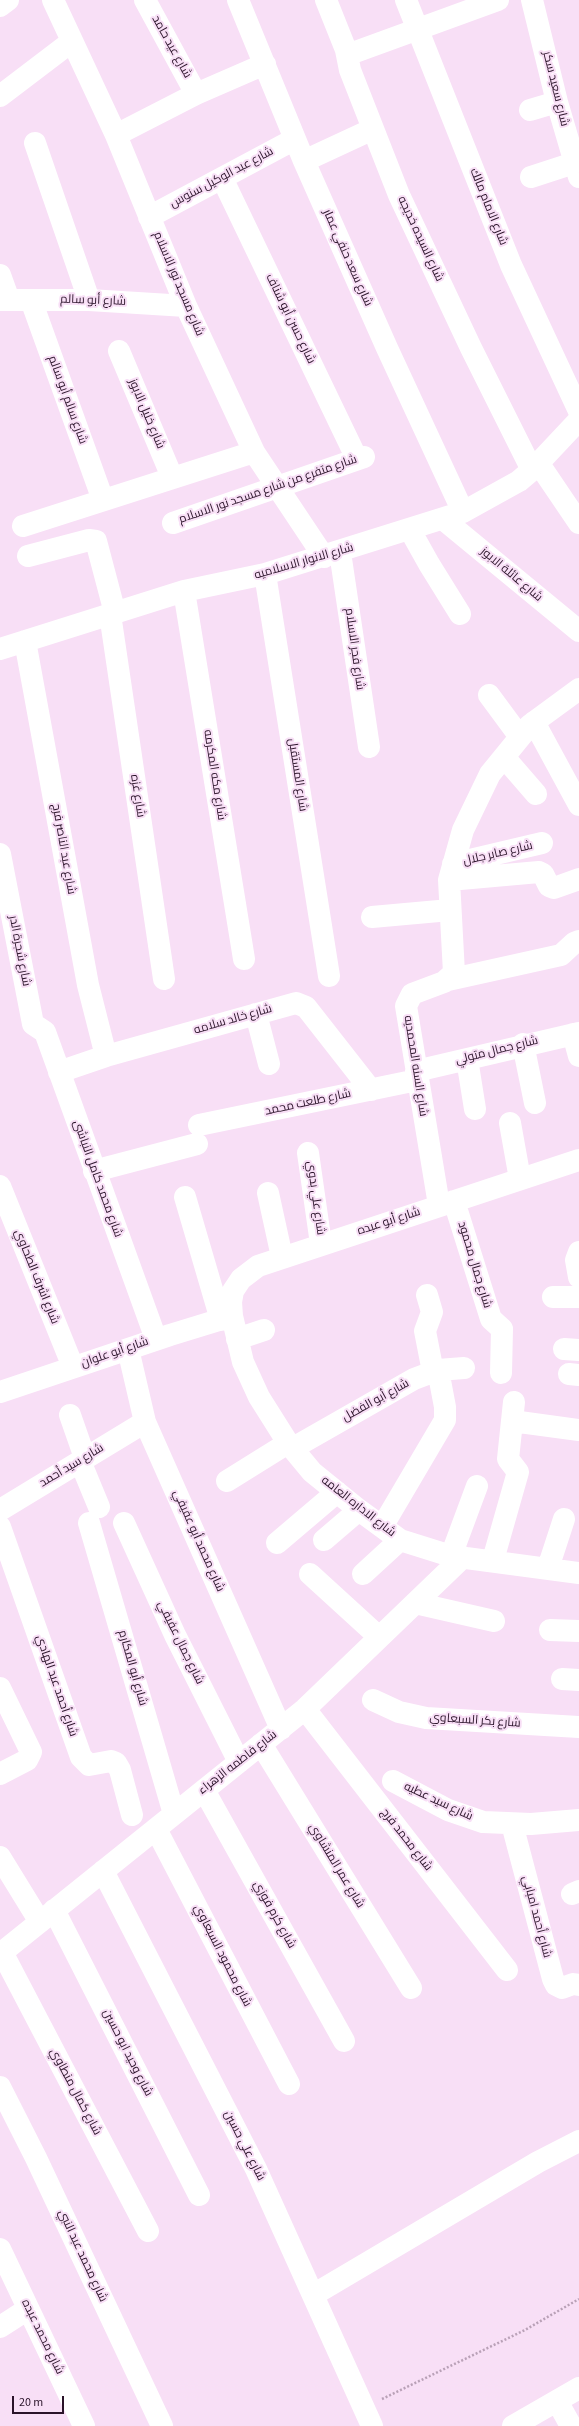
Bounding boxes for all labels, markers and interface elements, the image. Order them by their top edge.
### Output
street label: شارع عيد حامد [148,13,194,81]
street label: شارع سعيد سكر [539,50,571,128]
street label: شارع عبد الوكيل سنوس [168,145,276,211]
street label: شارع الامام مالك [466,166,510,248]
street label: شارع السيده خديجه [394,194,446,284]
street label: شارع سعد حنفي عمار [319,207,375,309]
street label: شارع مسجد نور الاسلام [150,230,206,338]
street label: شارع حسن أبو شناف [262,272,318,366]
street label: شارع أبو سالم [60,293,126,309]
street label: شارع سالم أبو سالم [44,354,90,446]
street label: شارع خليل الابوز [125,377,167,451]
street label: شارع متفرع من شارع مسجد نور الاسلام [177,453,359,527]
street label: شارع الانوار الاسلاميه [253,541,355,583]
street label: شارع عائلة الابوز [477,545,545,605]
street label: شارع فجر الاسلام [341,607,367,691]
street label: شارع مكه المكرمه [200,729,228,821]
street label: شارع المستقبل [284,737,310,813]
street label: شارع غزه [126,773,148,819]
street label: شارع عبد الناصر فرج [48,802,78,896]
street label: شارع صابر جلال [462,839,534,869]
street label: شارع شجرة الدر [5,914,33,988]
street label: شارع خالد سلامه [192,1002,274,1038]
street label: شارع السنه المحمديه [400,1015,430,1117]
street label: شارع جمال متولي [454,1034,540,1068]
street label: شارع طلعت محمد [264,1087,352,1119]
street label: شارع محمد كامل النباشى [69,1118,125,1240]
street label: شارع علي بدوي [303,1160,327,1236]
street label: شارع أبو عبده [356,1205,422,1239]
street label: شارع جمال محمود [454,1220,494,1310]
street label: شارع اشرف الطحاوي [10,1228,62,1326]
street label: شارع أبو علوان [79,1335,151,1371]
street label: شارع أبو الفضل [340,1377,412,1425]
street label: شارع سيد أحمد [37,1441,107,1491]
street label: شارع الاداره العامه [318,1473,398,1541]
street label: شارع محمد أبو عفيفي [169,1488,227,1594]
street label: شارع جمال عفيفي [154,1599,206,1687]
street label: شارع أبو المكارم [114,1628,150,1708]
street label: شارع أحمد عبد الهادي [32,1633,80,1739]
street label: شارع بكر السبعاوي [429,1711,521,1731]
street label: شارع فاطمه الزهراء [196,1728,280,1798]
street label: شارع سيد عطيه [401,1780,475,1824]
street label: شارع محمد فرج [377,1806,435,1874]
street label: شارع عمر المنشاوي [305,1821,367,1911]
street label: شارع أحمد امبابي [518,1874,554,1960]
street label: شارع كرم فوزي [250,1879,298,1951]
street label: شارع محمود السبعاوي [190,1903,254,2009]
street label: شارع وحيد ابو حسين [99,2007,155,2099]
street label: شارع كمال منطاوي [46,2046,104,2138]
street label: شارع علي حسين [220,2109,268,2183]
street label: شارع محمد عبد النبي [54,2207,110,2305]
street label: شارع محمد عبده [18,2297,66,2377]
scale bar [14,2388,66,2414]
text: 20 m [19,2394,43,2411]

